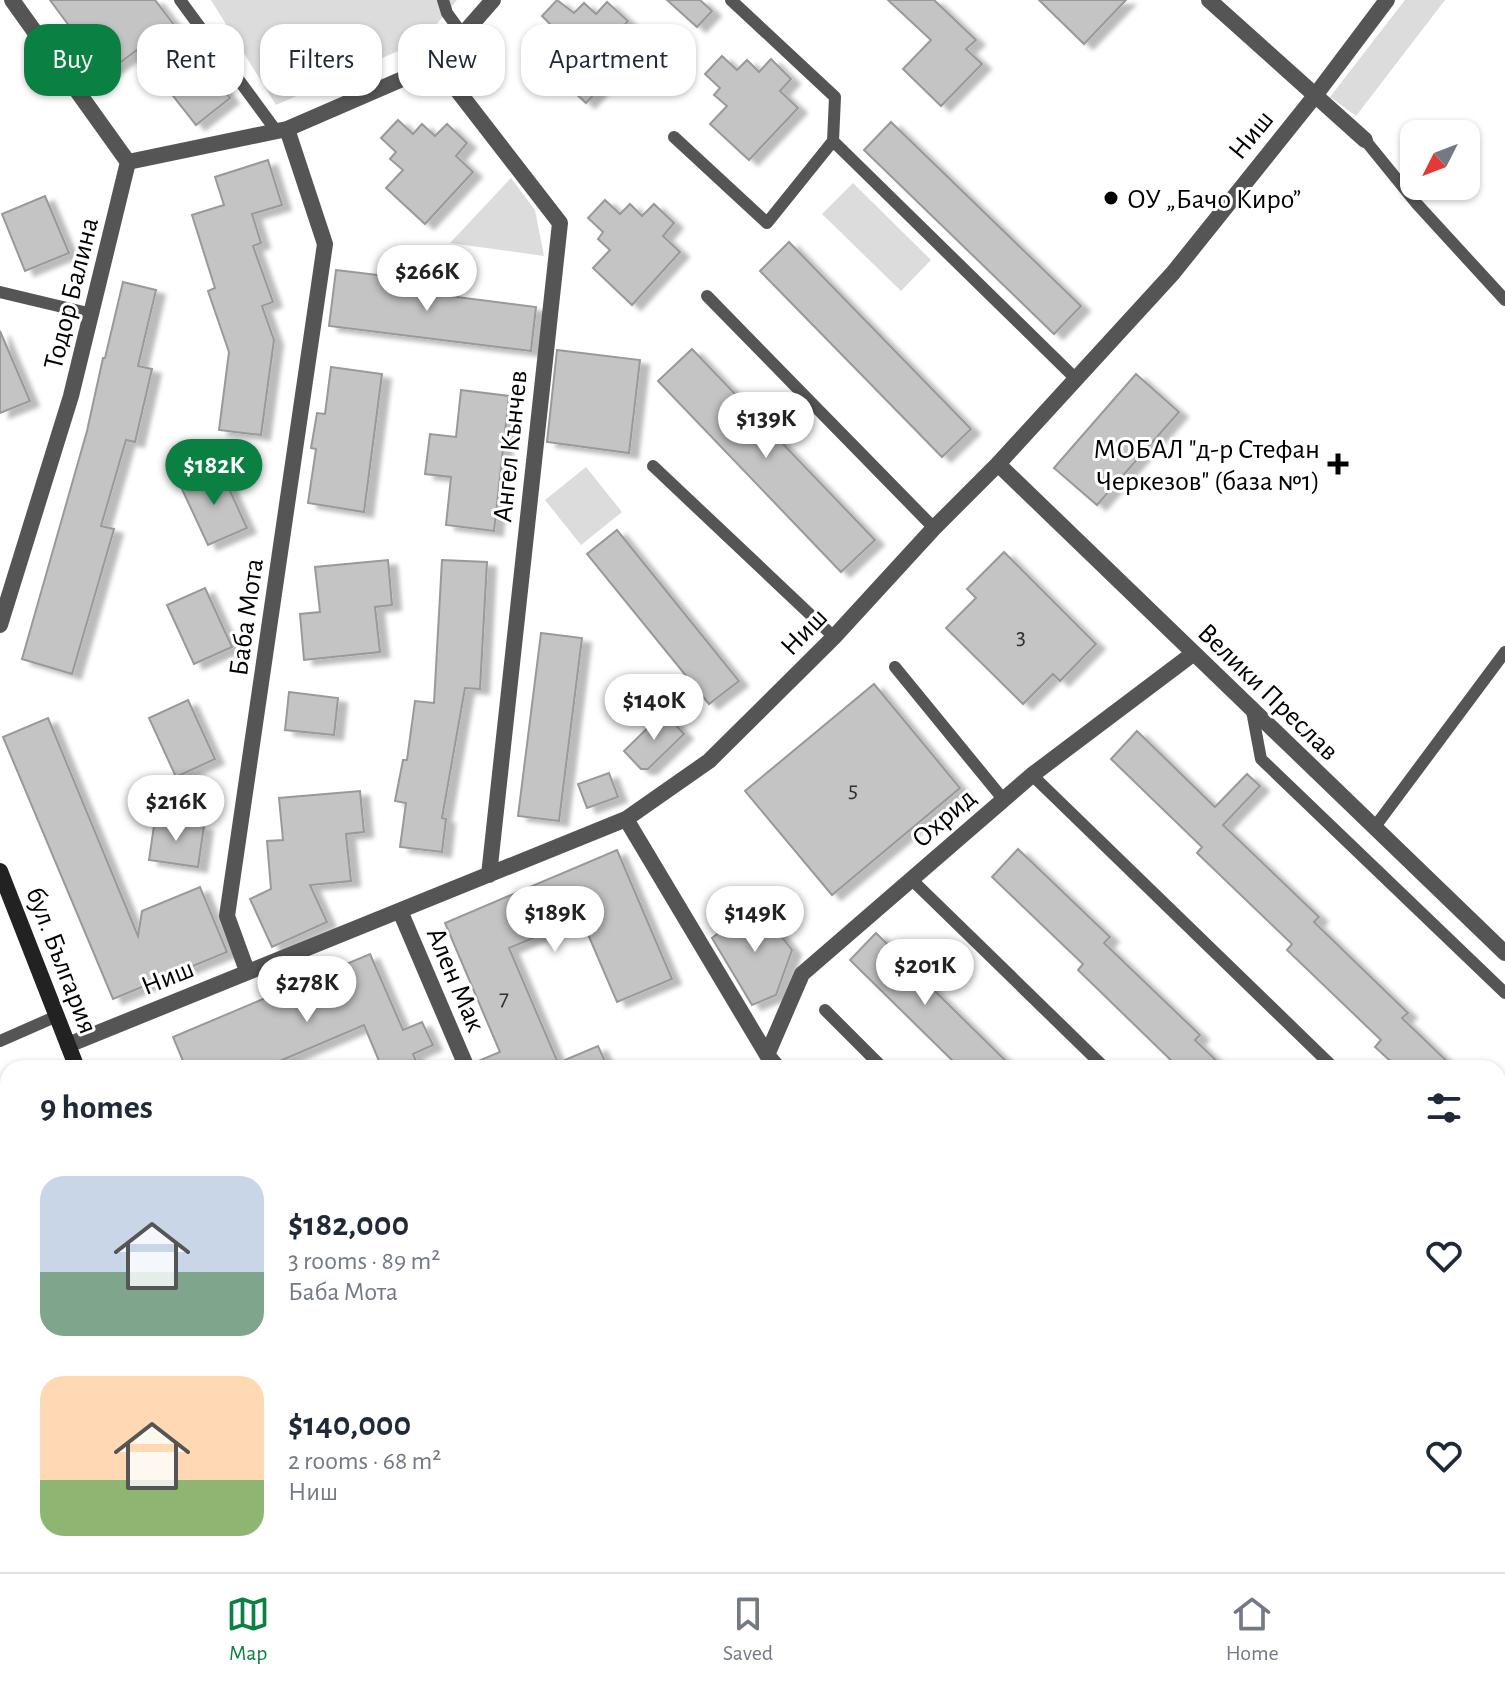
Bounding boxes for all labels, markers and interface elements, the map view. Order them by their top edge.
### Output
chip: Buy [24,24,121,96]
chip: Rent [137,24,244,96]
chip: Filters [260,24,382,96]
chip: New [398,24,505,96]
chip: Apartment [521,24,696,96]
street label: Ниш [1224,105,1279,165]
north arrow [1400,120,1480,200]
map controls [1400,120,1480,200]
place label: ОУ „Бачо Киро” [1127,186,1301,214]
marker: ОУ „Бачо Киро” [1102,189,1120,207]
street label: Тодор Балина [40,215,104,372]
pin: $266K [371,245,483,313]
text: $266K [395,258,459,284]
street label: Ангел Кънчев [489,369,533,524]
pin: $139K [710,392,822,460]
text: $139K [736,405,796,431]
place label: МОБАЛ "д-р Стефан Черкезов" (база №1) [1093,436,1320,496]
pin: $182K [158,439,270,507]
text: $182K [183,452,245,478]
marker: МОБАЛ "д-р Стефан Черкезов" (база №1) [1327,453,1349,475]
street label: Баба Мота [225,556,269,678]
street label: Ниш [776,603,833,662]
street label: Велики Преслав [1192,619,1343,766]
house number: 3 [1016,625,1026,649]
pin: $140K [598,674,710,742]
text: $140K [623,687,685,713]
pin: $216K [120,775,232,843]
house number: 5 [848,778,858,802]
street label: Охрид [907,784,981,853]
text: $216K [145,788,207,814]
street label: бул. България [20,884,102,1038]
pin: $189K [499,886,611,954]
pin: $149K [699,886,811,954]
text: $189K [524,899,586,925]
text: $149K [724,899,786,925]
street label: Ален Мак [421,924,490,1036]
pin: $201K [869,939,981,1007]
text: $201K [894,952,956,978]
street label: Ниш [137,955,198,1001]
pin: $278K [251,956,363,1024]
text: $278K [275,969,339,995]
house number: 7 [499,986,509,1010]
icon: filters [1422,1086,1466,1130]
text: 9 homes [40,1091,153,1125]
icon: home [104,1208,200,1304]
text: $182,000 [288,1208,409,1242]
icon: heart [1422,1234,1466,1278]
text: 3 rooms · 89 m² [288,1248,440,1274]
text: Баба Мота [288,1279,398,1305]
icon: home [104,1408,200,1504]
text: $140,000 [288,1408,411,1442]
icon: heart [1422,1434,1466,1478]
text: 2 rooms · 68 m² [288,1448,441,1474]
text: Ниш [288,1479,338,1505]
tab: Map [226,1592,270,1666]
tab: Saved [723,1592,773,1666]
tab: Home [1226,1592,1279,1666]

